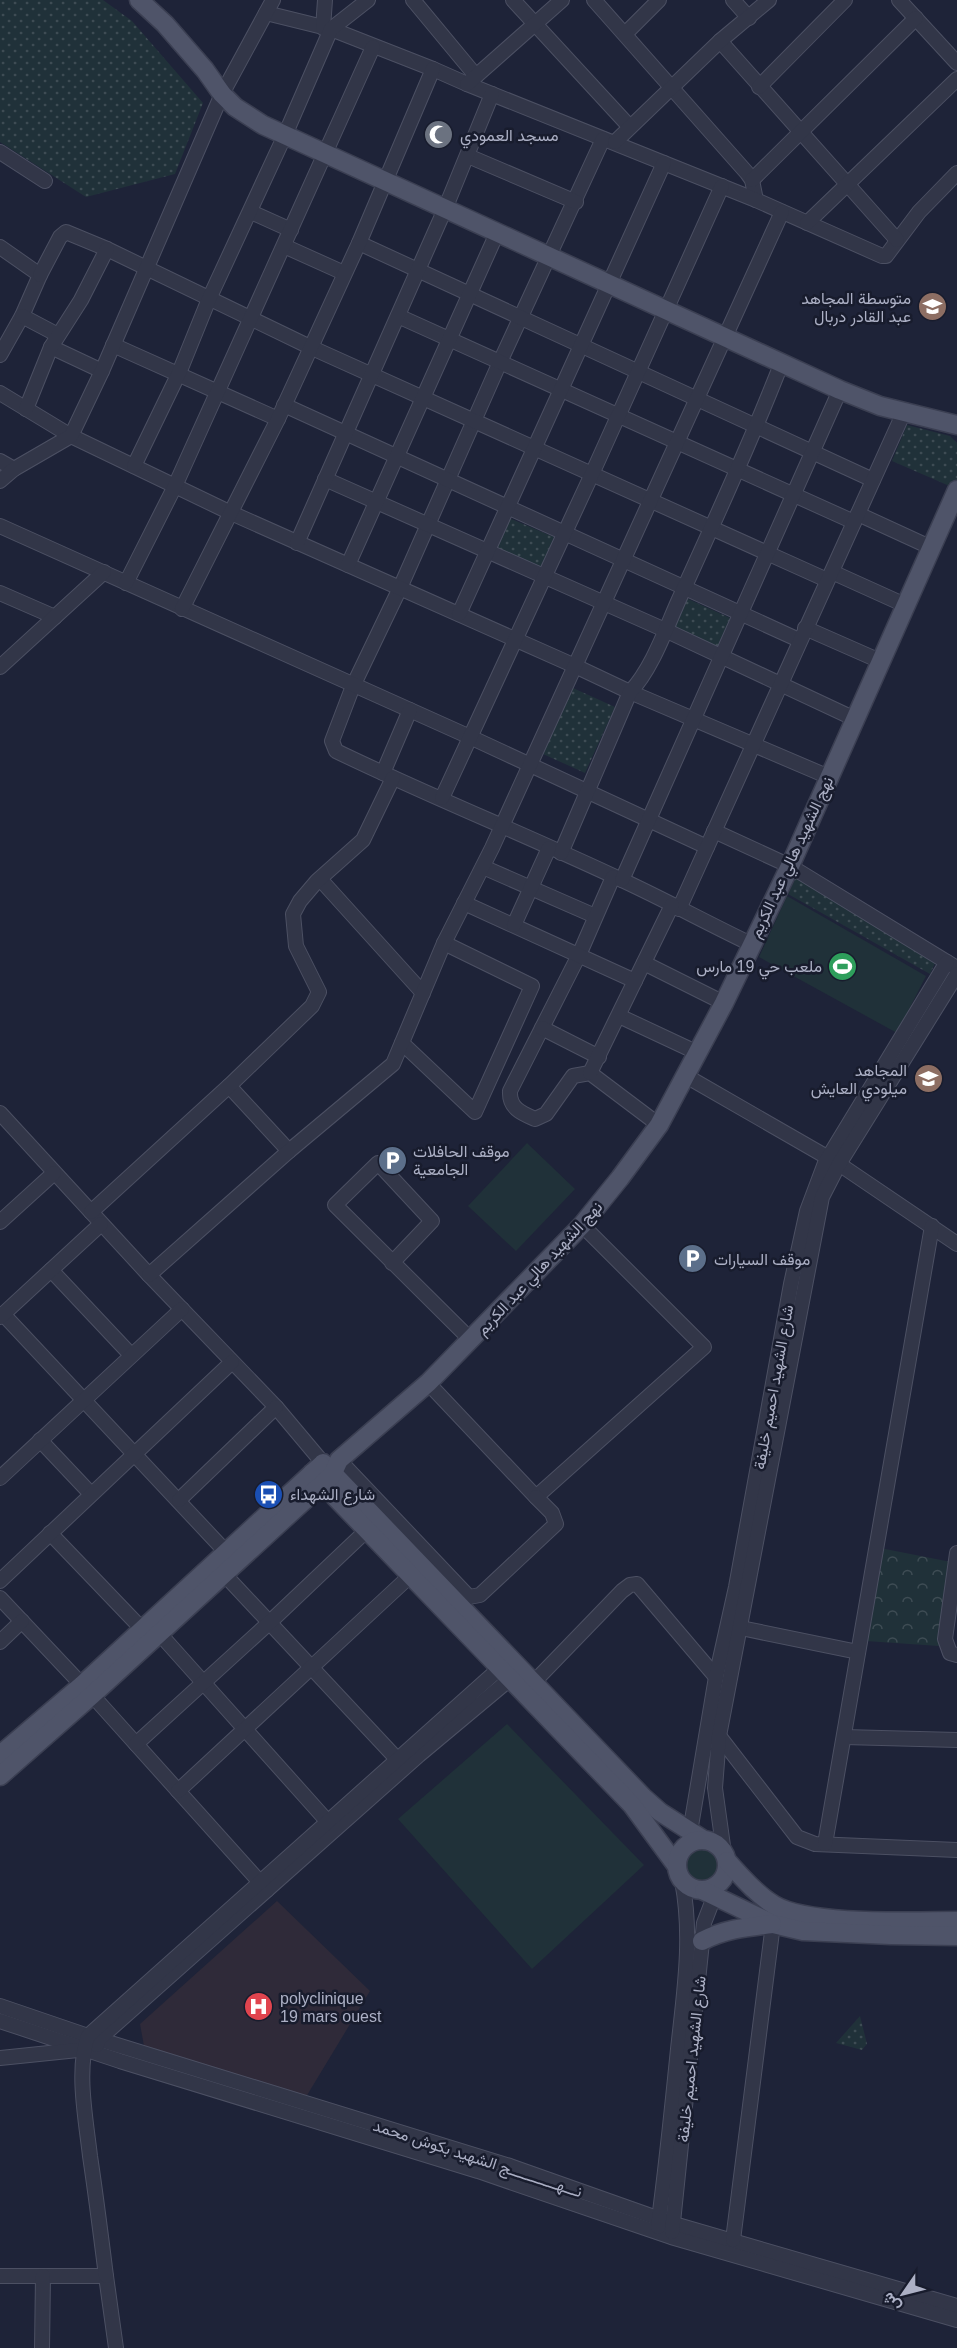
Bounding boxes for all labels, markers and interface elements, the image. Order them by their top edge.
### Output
mosque icon: مسجد العمودي [423,119,455,151]
place label: مسجد العمودي [460,127,559,149]
place label: متوسطة المجاهد عبد القادر دربال [801,290,911,327]
school or university icon: متوسطة المجاهد عبد القادر دربال [916,291,948,323]
street label: نهج الشهيد هالي عبد الكريم [747,774,841,943]
sports icon: ملعب حي 19 مارس [827,950,859,982]
place label: ملعب حي 19 مارس [696,958,822,980]
place label: المجاهد ميلودي العايش [811,1062,907,1102]
school or university icon: المجاهد ميلودي العايش [912,1063,944,1095]
place label: موقف الحافلات الجامعية [413,1143,510,1179]
parking icon: موقف الحافلات الجامعية [376,1144,408,1176]
street label: نهج الشهيد هالي عبد الكريم [473,1198,609,1342]
parking icon: موقف السيارات [677,1243,709,1275]
place label: موقف السيارات [714,1251,810,1270]
street label: شارع الشهيد احميم خليفة [751,1303,799,1471]
bus stop icon: شارع الشهداء [253,1478,285,1510]
place label: شارع الشهداء [290,1486,375,1506]
street label: شارع الشهيد احميم خليفة [674,1975,712,2143]
place label: polyclinique 19 mars ouest [280,1990,382,2025]
hospital icon: polyclinique 19 mars ouest [243,1991,275,2023]
street label: نـــهـــــــــــج الشهيد بكوش محمد [370,2117,585,2203]
north arrow [873,2264,933,2324]
text: ش [879,2289,904,2315]

